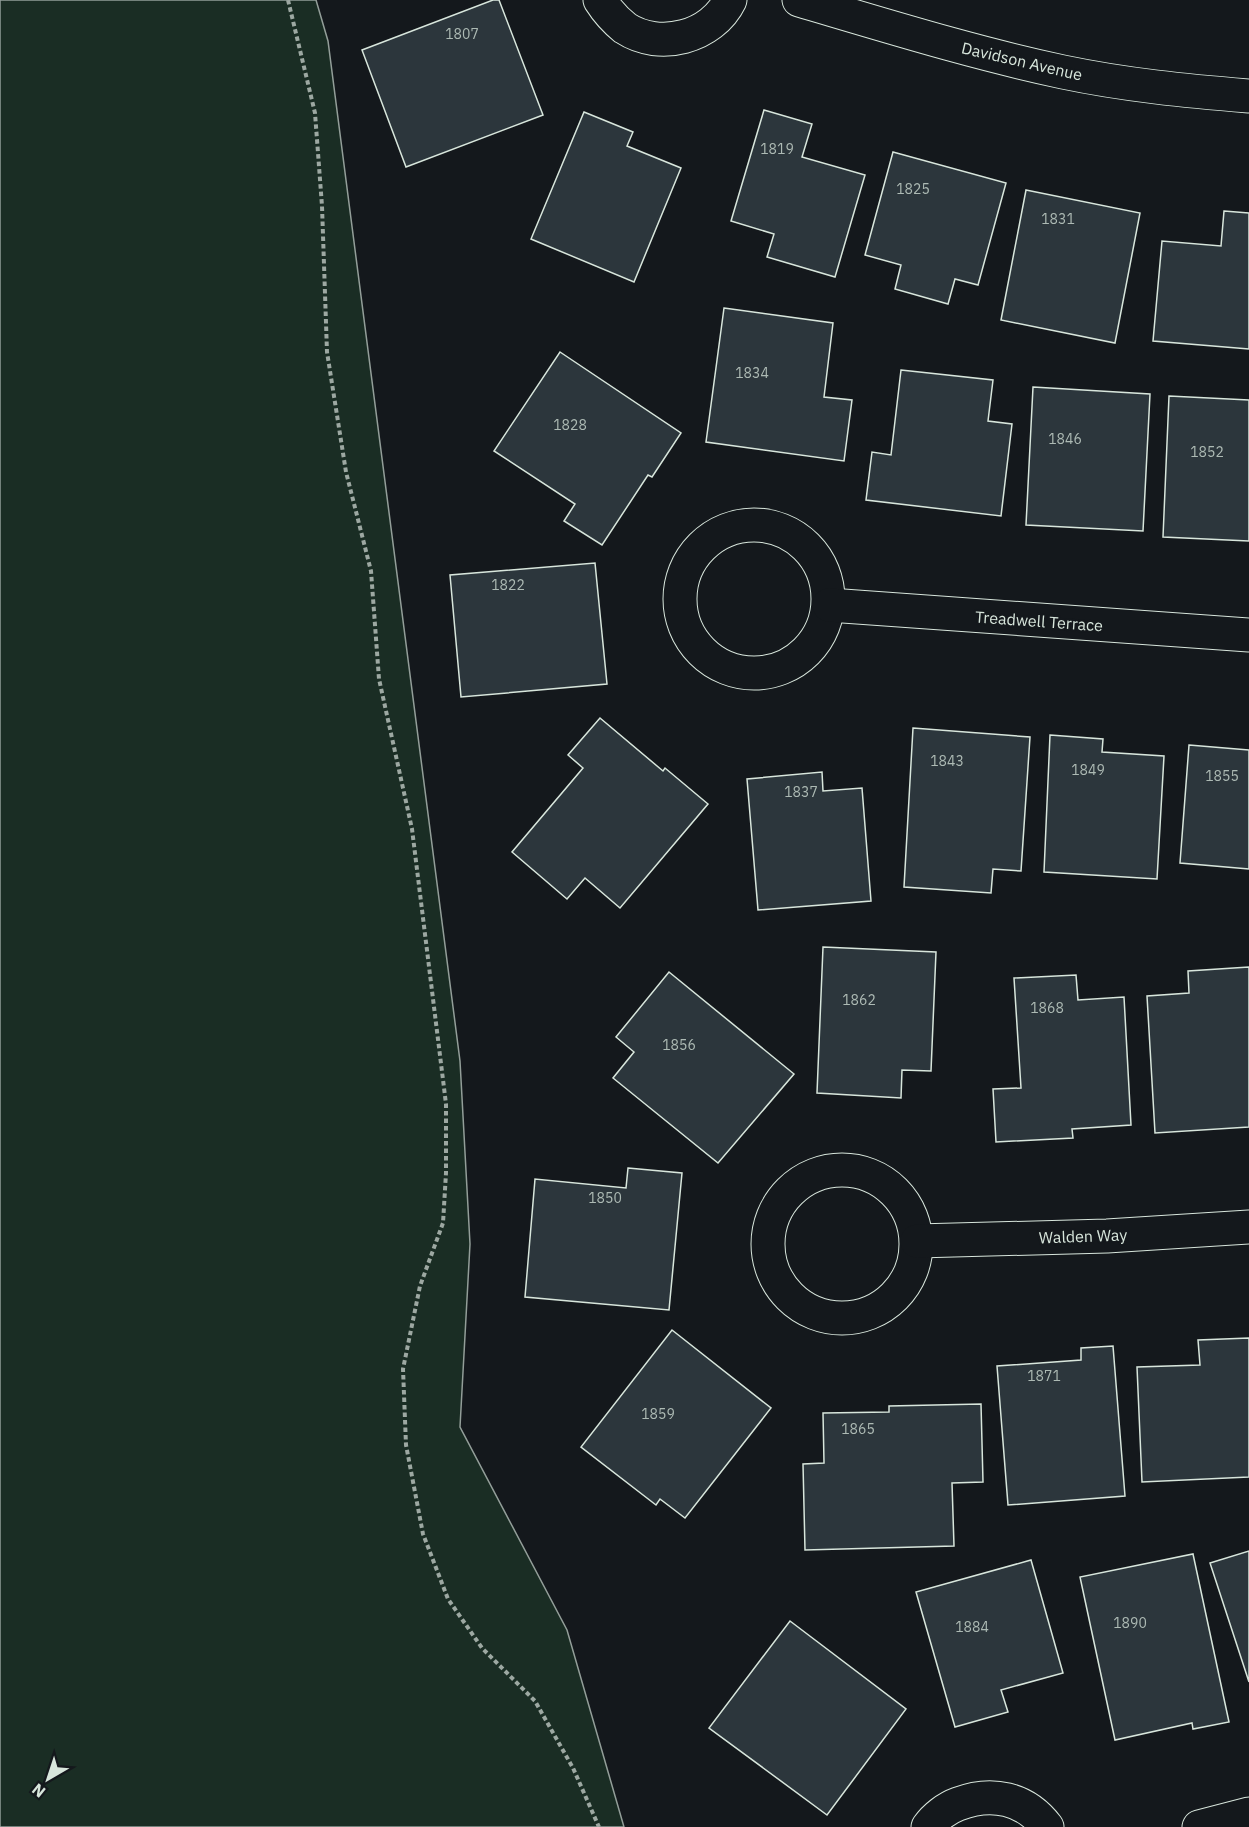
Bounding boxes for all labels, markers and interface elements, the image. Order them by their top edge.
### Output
house number: 1807 [445,25,479,43]
street label: Davidson Avenue [960,37,1085,85]
house number: 1819 [760,140,794,158]
house number: 1825 [896,180,930,198]
house number: 1831 [1041,210,1075,228]
house number: 1834 [735,364,769,382]
house number: 1828 [553,416,587,434]
house number: 1846 [1048,430,1082,448]
house number: 1852 [1190,443,1224,461]
house number: 1822 [491,576,525,594]
street label: Treadwell Terrace [974,607,1104,635]
house number: 1843 [930,752,964,770]
house number: 1849 [1071,761,1105,779]
house number: 1855 [1205,767,1239,785]
house number: 1837 [784,783,818,801]
house number: 1862 [842,991,876,1009]
house number: 1868 [1030,999,1064,1017]
house number: 1856 [662,1036,696,1054]
house number: 1850 [588,1189,622,1207]
street label: Walden Way [1038,1224,1128,1248]
house number: 1871 [1027,1367,1061,1385]
house number: 1859 [641,1405,675,1423]
house number: 1865 [841,1420,875,1438]
house number: 1890 [1113,1614,1147,1632]
house number: 1884 [955,1618,989,1636]
north arrow [18,1749,78,1809]
text: N [28,1779,49,1802]

